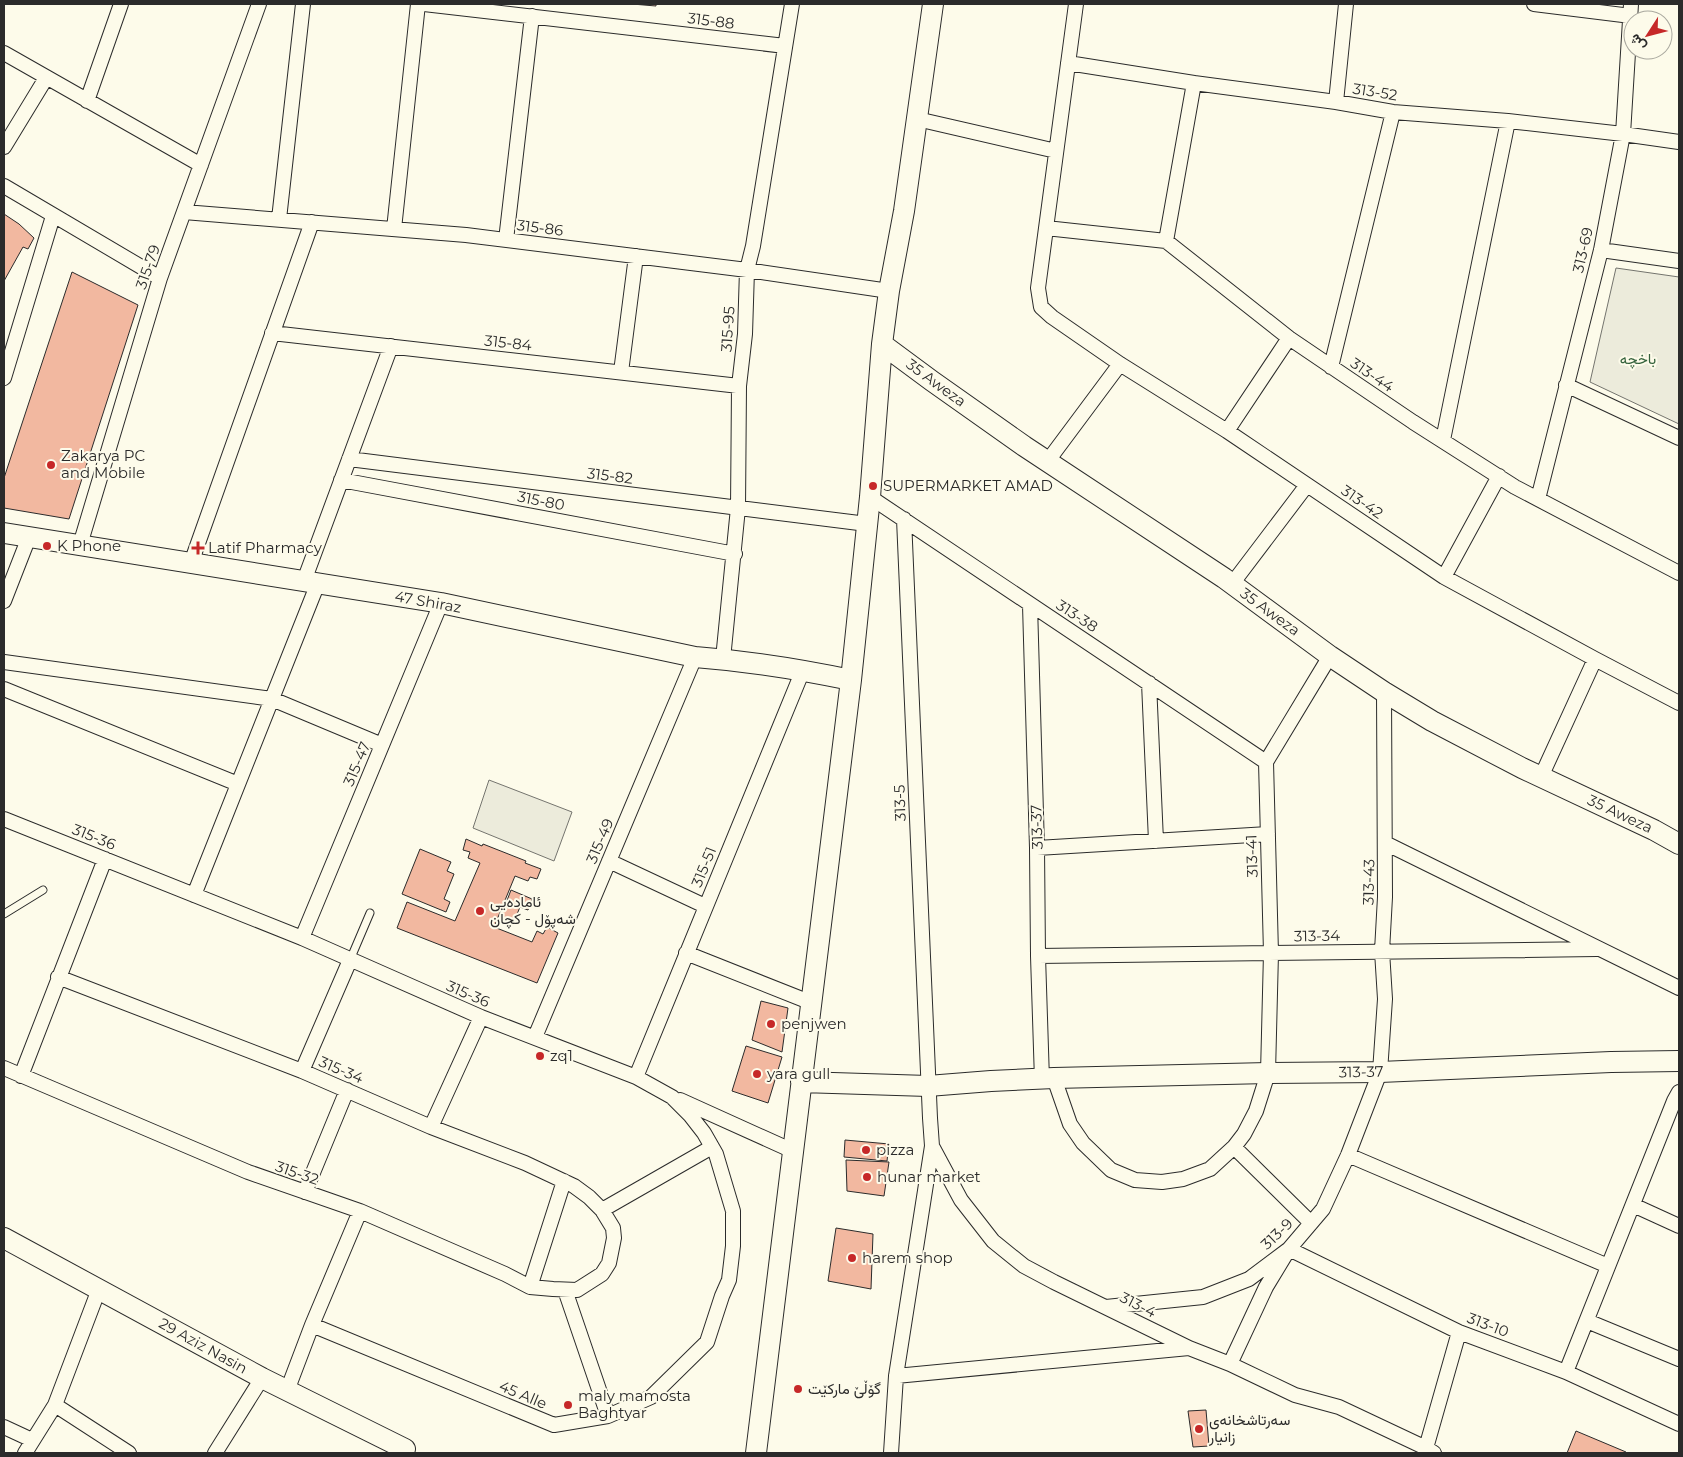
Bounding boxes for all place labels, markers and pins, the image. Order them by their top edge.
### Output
place label: Zakarya PC and Mobile [61,446,146,482]
marker: Zakarya PC and Mobile [45,459,57,471]
place label: SUPERMARKET AMAD [883,476,1053,495]
marker: SUPERMARKET AMAD [867,480,879,492]
place label: K Phone [57,536,121,555]
place label: Latif Pharmacy [208,538,323,557]
marker: K Phone [41,540,53,552]
marker: Latif Pharmacy [192,542,204,554]
place label: ئامادەیی شەپۆل - کچان [490,892,576,929]
marker: ئامادەیی شەپۆل - کچان [474,905,486,917]
place label: penjwen [781,1014,847,1033]
marker: penjwen [765,1018,777,1030]
place label: zq1 [550,1046,573,1065]
marker: zq1 [534,1050,546,1062]
place label: yara gull [766,1064,830,1083]
marker: yara gull [751,1068,763,1080]
place label: pizza [876,1140,914,1159]
marker: pizza [860,1144,872,1156]
place label: hunar market [877,1167,981,1186]
marker: hunar market [861,1171,873,1183]
place label: harem shop [862,1248,953,1267]
marker: harem shop [846,1252,858,1264]
place label: گۆڵێ مارکێت [808,1379,881,1399]
marker: گۆڵێ مارکێت [792,1383,804,1395]
place label: maly mamosta Baghtyar [578,1386,691,1422]
marker: maly mamosta Baghtyar [562,1399,574,1411]
place label: سەرتاشخانەی زانیار [1208,1410,1290,1446]
marker: سەرتاشخانەی زانیار [1193,1423,1205,1435]

